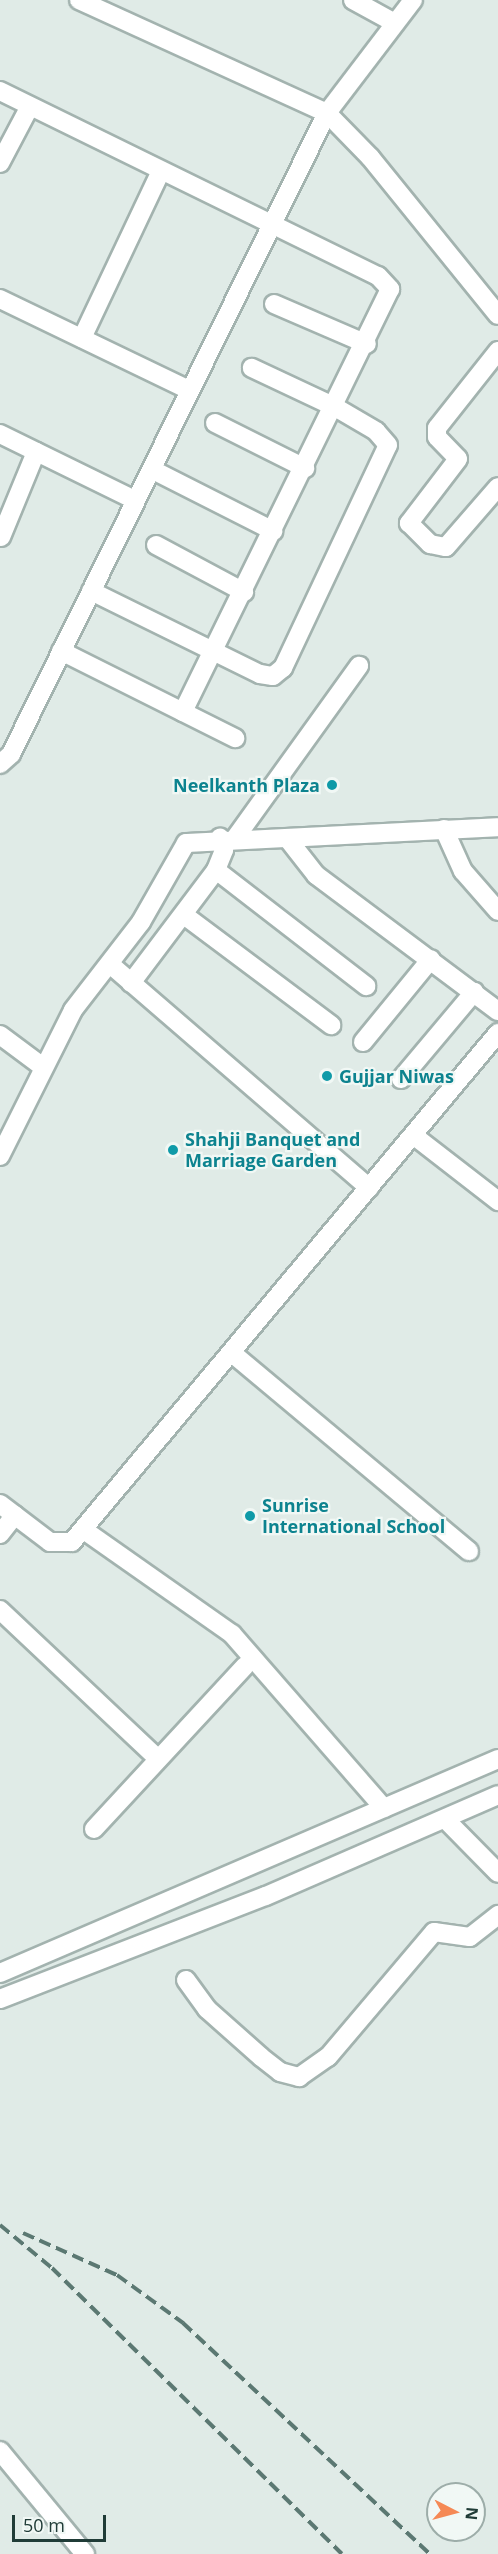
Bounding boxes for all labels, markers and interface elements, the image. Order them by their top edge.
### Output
place label: Neelkanth Plaza [173,774,320,796]
marker: Neelkanth Plaza [325,778,339,792]
place label: Gujjar Niwas [339,1065,454,1087]
marker: Gujjar Niwas [320,1069,334,1083]
place label: Shahji Banquet and Marriage Garden [185,1129,360,1172]
marker: Shahji Banquet and Marriage Garden [166,1143,180,1157]
place label: Sunrise International School [262,1495,445,1538]
marker: Sunrise International School [243,1509,257,1523]
north arrow [426,2482,486,2542]
scale bar [15,2503,110,2541]
text: N [460,2506,484,2521]
text: 50 m [23,2513,65,2537]

